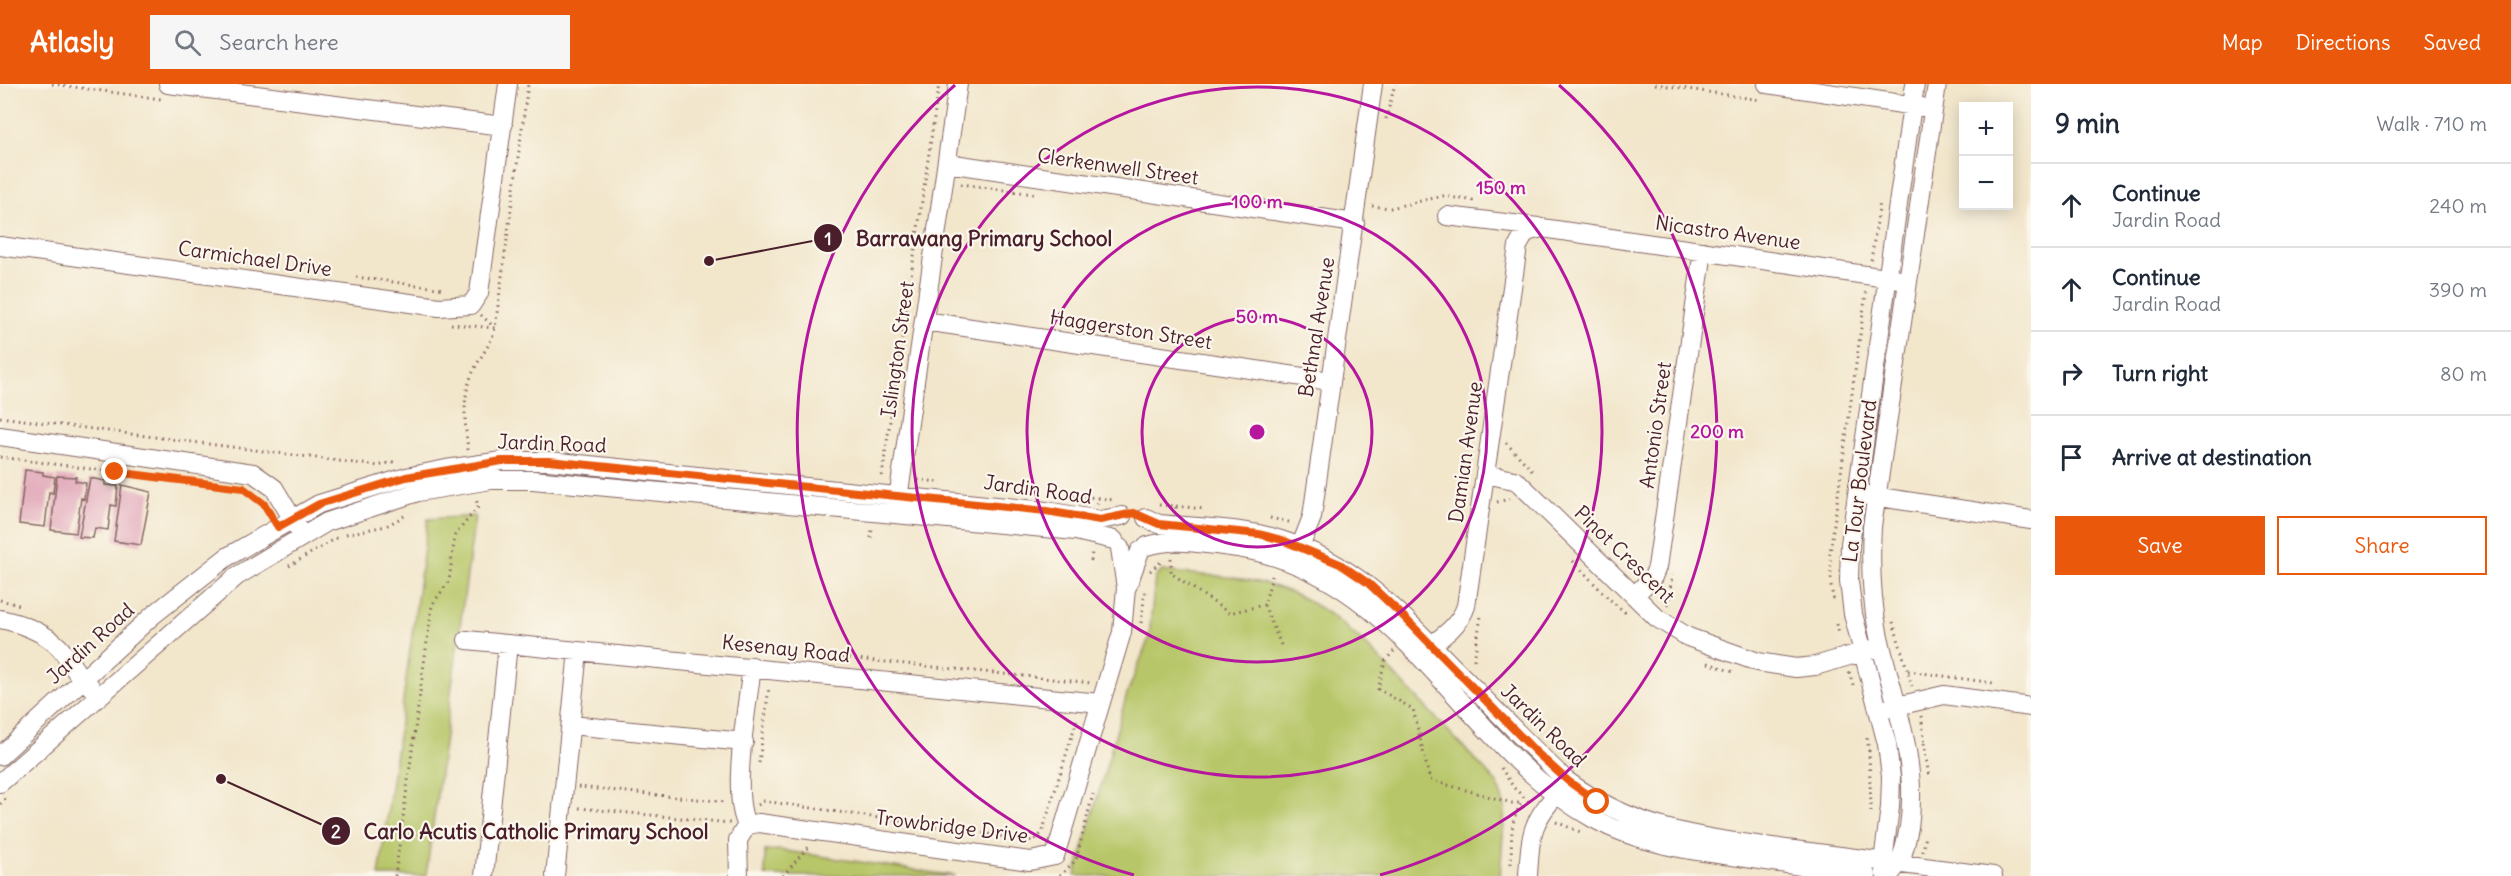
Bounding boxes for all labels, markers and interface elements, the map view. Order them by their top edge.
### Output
search box [150,15,570,69]
text: Atlasly [30,24,114,60]
icon: search [171,26,204,59]
text: Search here [219,28,339,56]
text: Map [2222,29,2263,56]
text: Directions [2296,29,2390,56]
text: Saved [2423,29,2481,56]
map controls [1959,102,2013,210]
button: + [1959,102,2013,156]
text: 9 min [2055,107,2120,140]
text: Walk · 710 m [2376,111,2487,136]
street label: Clerkenwell Street [1036,142,1200,190]
button: − [1959,156,2013,210]
text: 150 m [1476,176,1526,199]
text: Continue [2112,179,2201,207]
icon: ahead [2055,189,2088,222]
text: 100 m [1232,190,1283,213]
text: 240 m [2429,193,2487,218]
text: Jardin Road [2112,207,2221,232]
street label: Nicastro Avenue [1654,209,1802,255]
callout: Barrawang Primary School [813,219,1124,258]
text: Barrawang Primary School [856,225,1112,252]
text: 1 [824,227,832,250]
street label: Carmichael Drive [177,235,333,281]
street label: Bethnal Avenue [1293,255,1339,399]
text: Continue [2112,263,2201,291]
icon: ahead [2055,273,2088,306]
text: 390 m [2429,277,2487,302]
street label: Islington Street [875,279,919,419]
text: Jardin Road [2112,291,2221,316]
street label: Haggerston Street [1048,304,1214,354]
text: 50 m [1236,305,1278,328]
icon: right [2055,357,2088,390]
text: Turn right [2112,359,2208,387]
street label: Antonio Street [1634,360,1676,490]
text: 80 m [2440,361,2487,386]
street label: Damian Avenue [1443,380,1487,524]
street label: La Tour Boulevard [1837,398,1881,564]
text: 200 m [1690,420,1744,443]
centre of rings [1247,422,1267,442]
street label: Jardin Road [497,429,607,457]
icon: arrive [2055,441,2088,474]
text: Arrive at destination [2112,443,2312,471]
route end [101,458,127,484]
street label: Jardin Road [982,469,1094,509]
street label: Pinot Crescent [1570,500,1681,608]
button: Save [2055,516,2265,575]
button: Share [2277,516,2487,575]
street label: Jardin Road [41,597,139,689]
street label: Kesenay Road [721,629,851,667]
street label: Jardin Road [1496,678,1592,772]
route start [1583,788,1609,814]
street label: Trowbridge Drive [874,804,1030,848]
callout: Carlo Acutis Catholic Primary School [321,812,720,851]
text: Carlo Acutis Catholic Primary School [364,818,708,845]
text: 2 [331,820,341,843]

